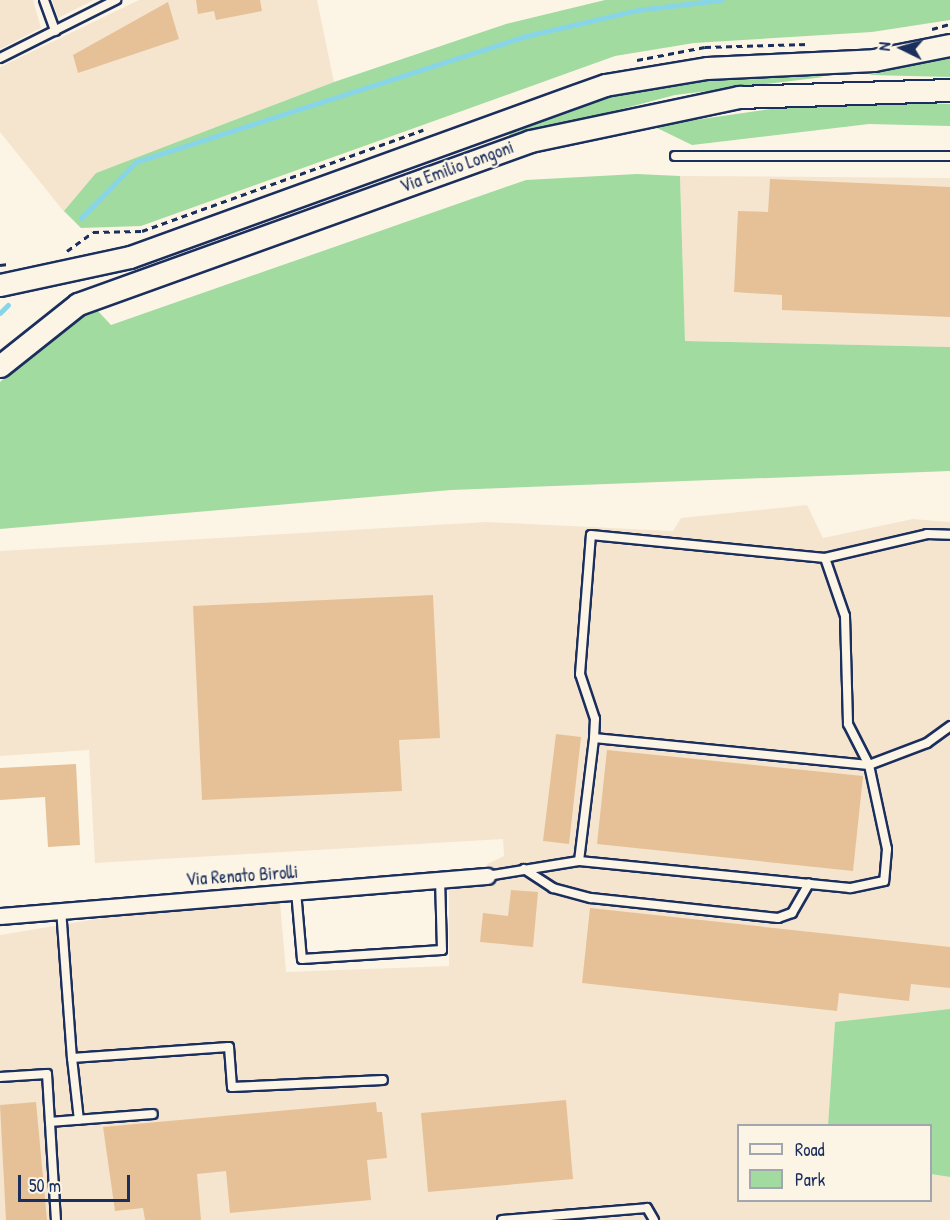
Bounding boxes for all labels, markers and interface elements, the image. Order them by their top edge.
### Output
north arrow [872,18,932,78]
text: N [873,41,895,52]
street label: Via Emilio Longoni [397,136,517,198]
street label: Via Renato Birolli [185,861,299,891]
legend [737,1124,932,1202]
text: Road [795,1137,825,1162]
scale bar [21,1163,134,1201]
text: Park [795,1167,825,1192]
text: 50 m [29,1173,61,1198]

